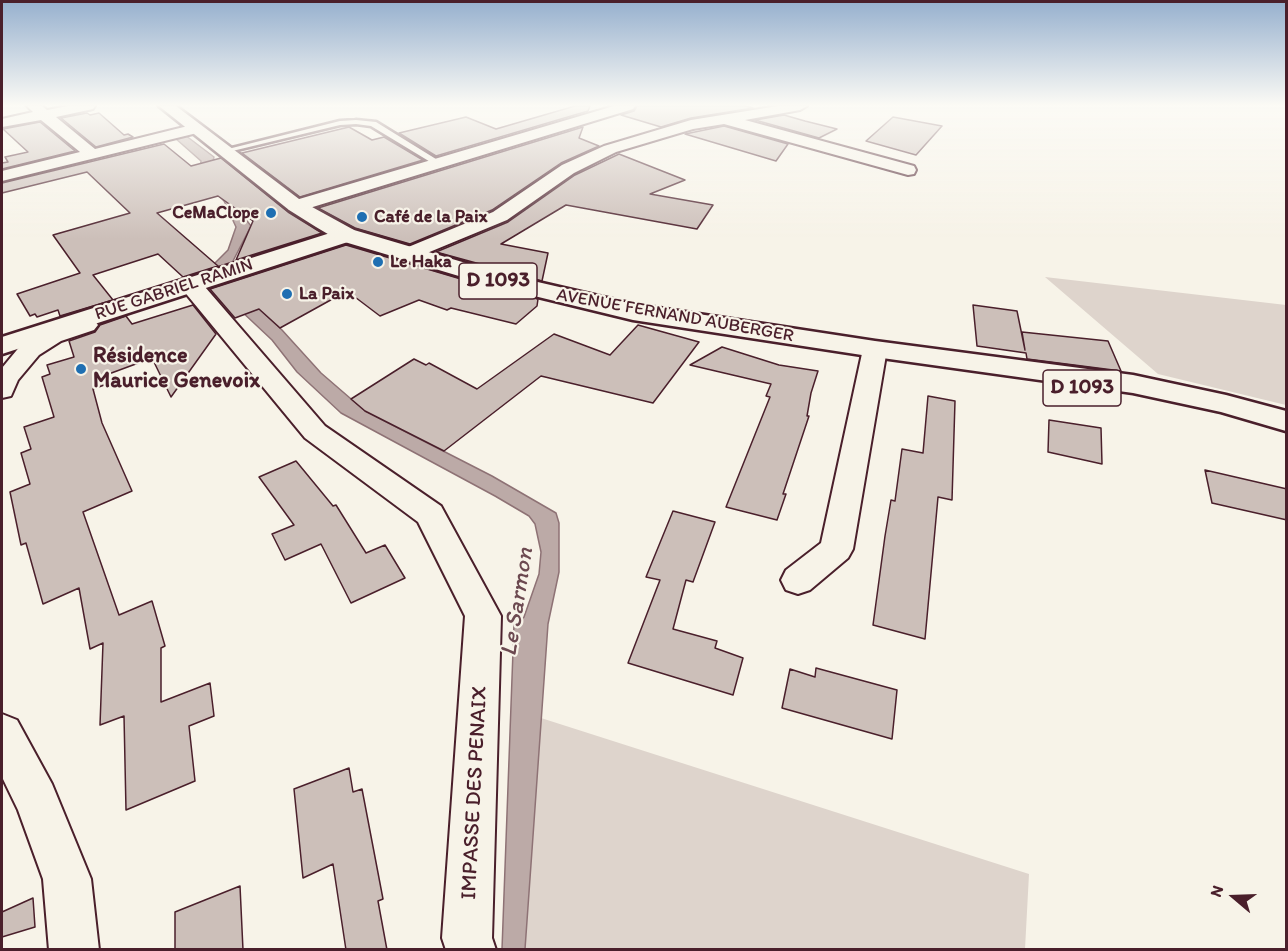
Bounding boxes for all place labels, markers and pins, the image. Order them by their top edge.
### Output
place label: CeMaClope [172,202,259,224]
marker: CeMaClope [264,206,278,220]
place label: Café de la Paix [374,206,487,228]
marker: Café de la Paix [355,210,369,224]
place label: Le Haka [390,251,452,273]
marker: Le Haka [371,255,385,269]
place label: La Paix [299,283,354,305]
marker: La Paix [280,287,294,301]
place label: Résidence Maurice Genevoix [93,343,260,394]
marker: Résidence Maurice Genevoix [74,362,88,376]

